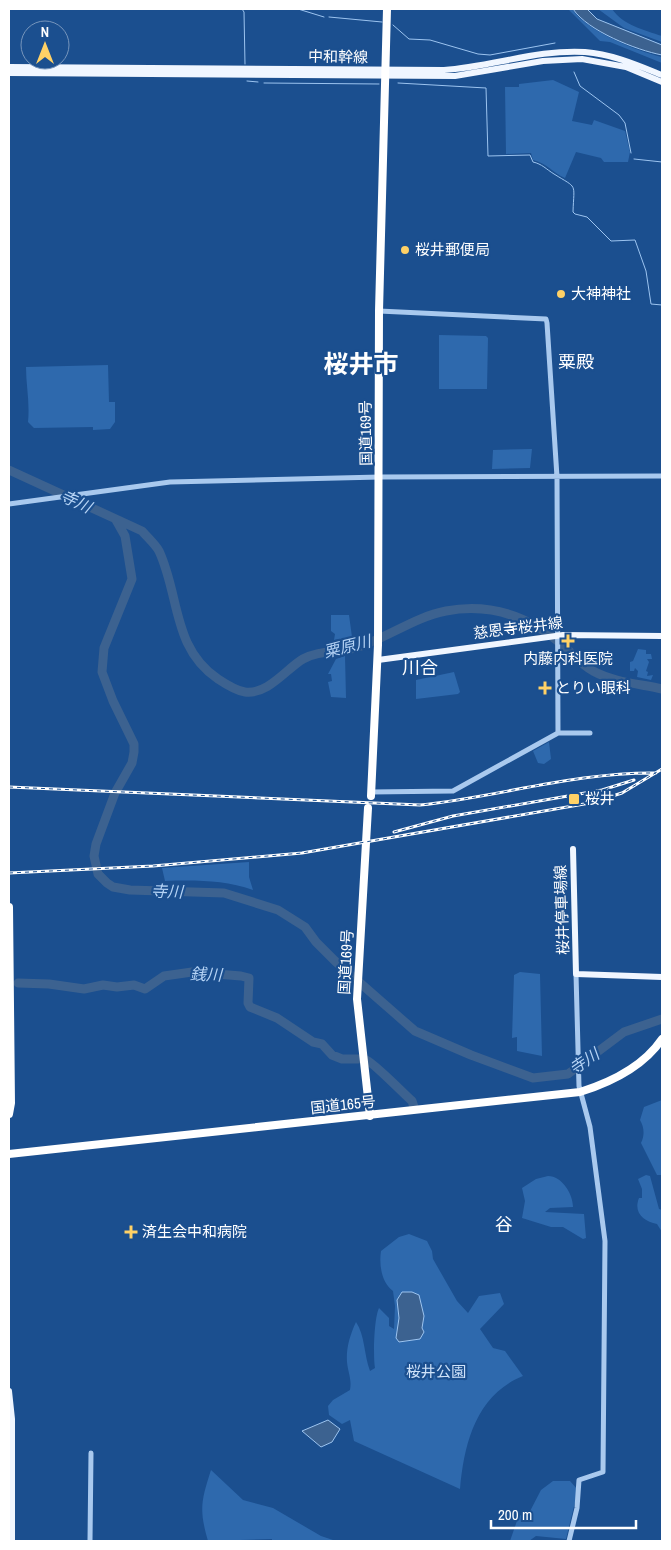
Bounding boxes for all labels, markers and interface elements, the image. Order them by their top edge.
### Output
north arrow [20,20,70,70]
text: N [41,23,49,41]
street label: 中和幹線 [308,45,368,68]
place label: 桜井郵便局 [415,239,490,260]
marker: 桜井郵便局 [399,244,411,256]
place label: 大神神社 [571,283,631,304]
marker: 大神神社 [555,288,567,300]
district label: 桜井市 [323,347,399,381]
district label: 粟殿 [558,349,594,374]
street label: 国道169号 [354,400,377,466]
water label: 寺川 [57,484,97,519]
street label: 慈恩寺桜井線 [472,612,564,643]
water label: 粟原川 [321,629,375,662]
marker: 内藤内科医院 [561,634,575,648]
place label: 内藤内科医院 [523,648,613,669]
district label: 川合 [402,655,438,680]
place label: とりい眼科 [556,677,631,698]
marker: とりい眼科 [538,681,552,695]
place label: 桜井 [585,788,615,809]
marker: 桜井 [567,792,581,806]
street label: 桜井停車場線 [549,865,574,955]
water label: 寺川 [151,879,185,903]
street label: 国道169号 [333,929,358,995]
water label: 銭川 [190,962,224,986]
water label: 寺川 [565,1042,605,1079]
street label: 国道165号 [309,1091,377,1118]
district label: 谷 [495,1212,513,1237]
place label: 済生会中和病院 [142,1221,247,1242]
marker: 済生会中和病院 [124,1225,138,1239]
park label: 桜井公園 [406,1361,466,1382]
scale bar [491,1498,636,1530]
text: 200 m [498,1504,532,1525]

